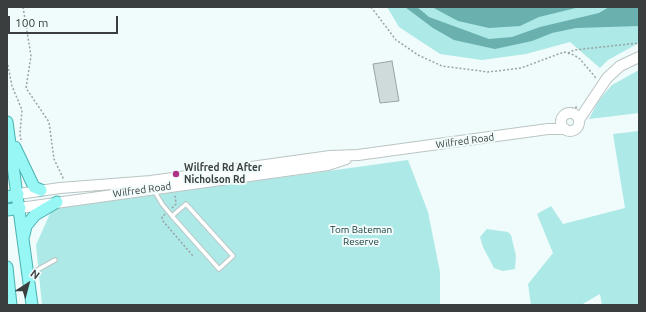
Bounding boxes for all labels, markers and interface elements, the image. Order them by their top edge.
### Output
scale bar [10,8,120,34]
text: 100 m [15,16,48,29]
street label: Wilfred Road [435,131,495,151]
place label: Wilfred Rd After Nicholson Rd [184,162,262,186]
marker: Wilfred Rd After Nicholson Rd [171,169,181,179]
street label: Wilfred Road [112,180,172,200]
park label: Tom Bateman Reserve [330,224,392,248]
north arrow [8,264,48,304]
text: N [28,267,42,282]

